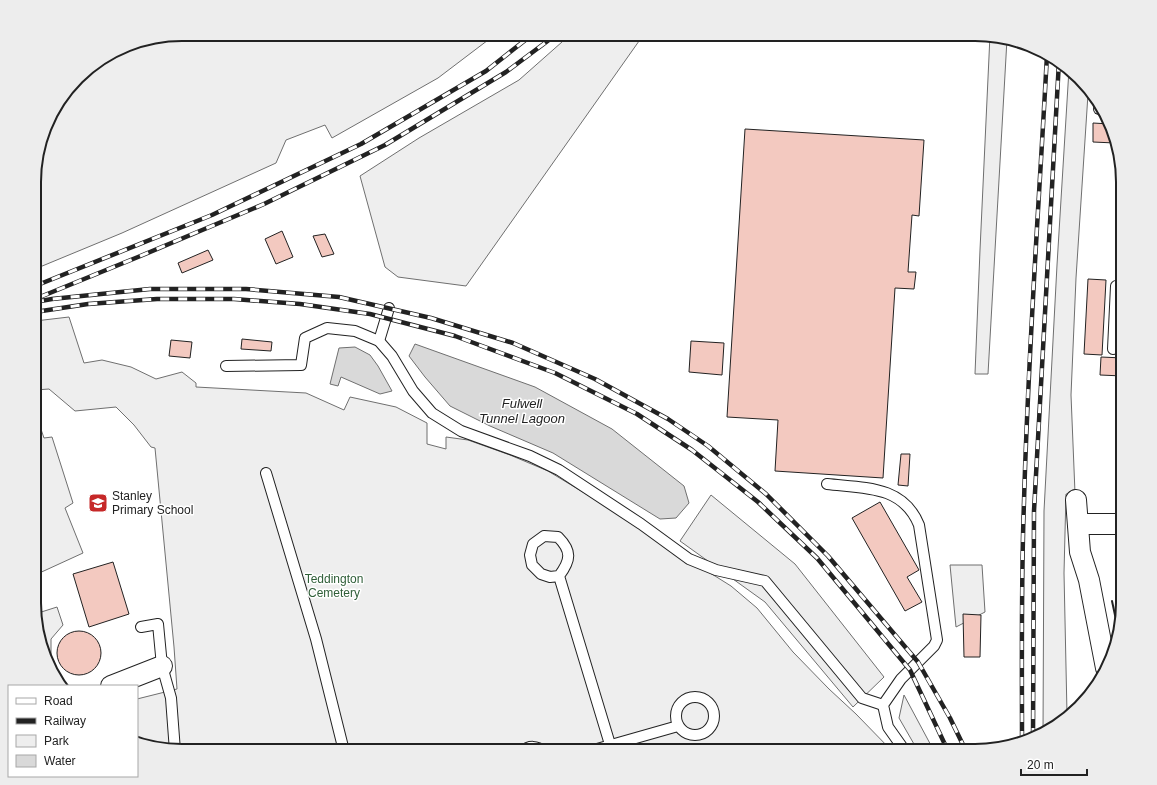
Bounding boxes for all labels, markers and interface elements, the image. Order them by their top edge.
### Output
water label: Fulwell Tunnel Lagoon [479,396,565,426]
place label: Stanley Primary School [112,489,193,517]
school or university icon: Stanley Primary School [87,492,109,514]
park label: Teddington Cemetery [305,572,363,600]
legend [8,685,138,777]
text: Road [44,694,73,708]
text: Railway [44,714,86,728]
text: Park [44,734,70,748]
scale bar [1021,751,1087,777]
text: Water [44,754,76,768]
text: 20 m [1027,758,1054,772]

